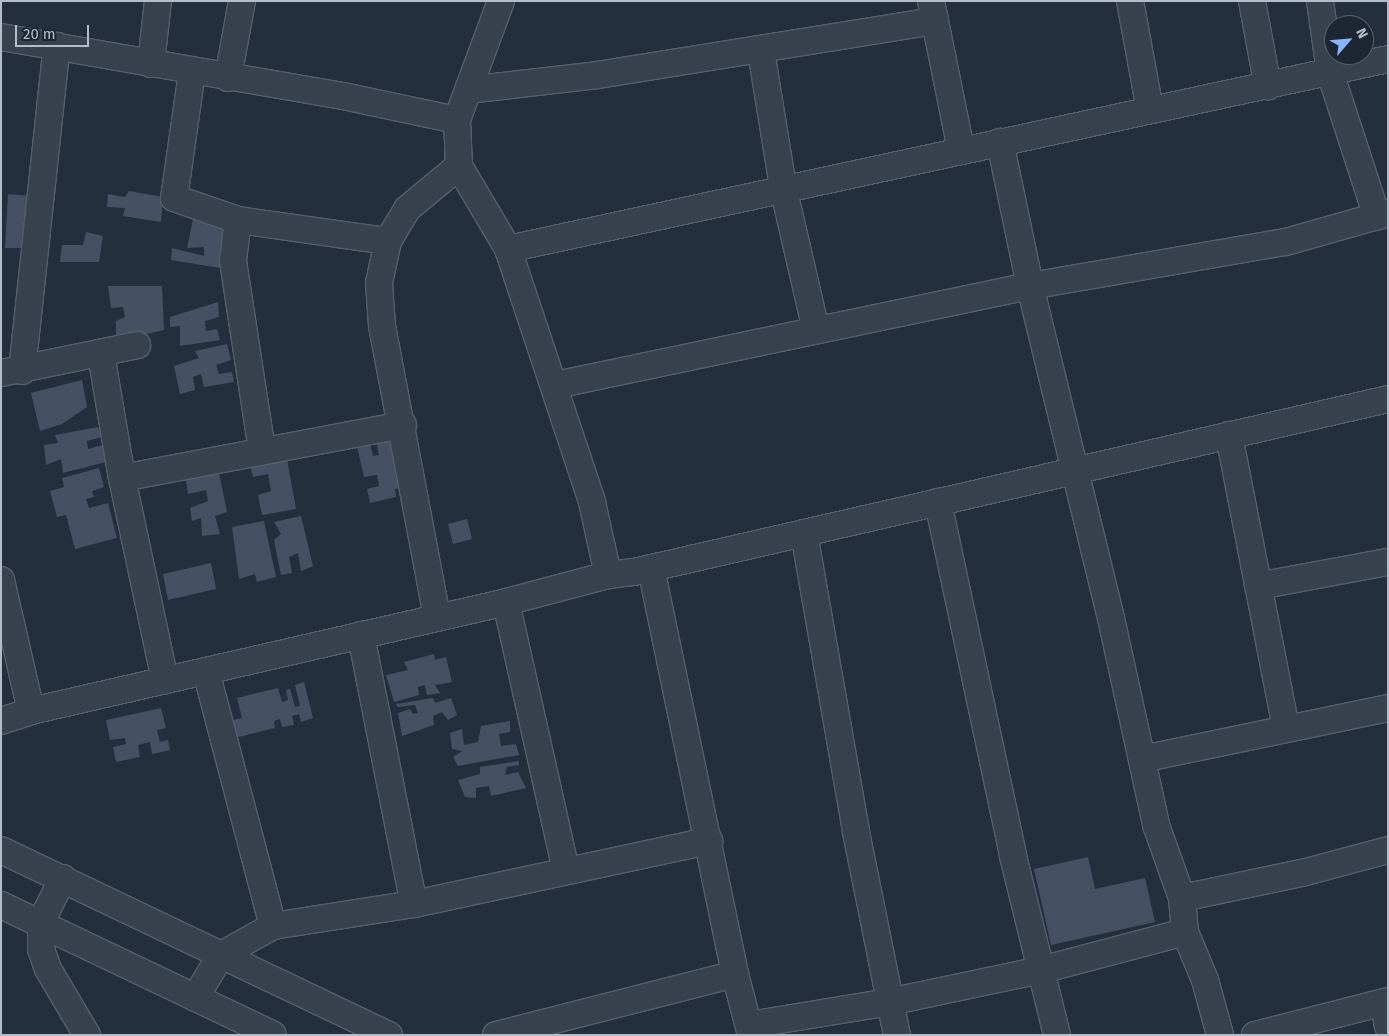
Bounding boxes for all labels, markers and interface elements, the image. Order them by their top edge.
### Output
scale bar [18,15,91,47]
north arrow [1324,15,1374,65]
text: 20 m [23,25,56,43]
text: N [1352,25,1372,41]

